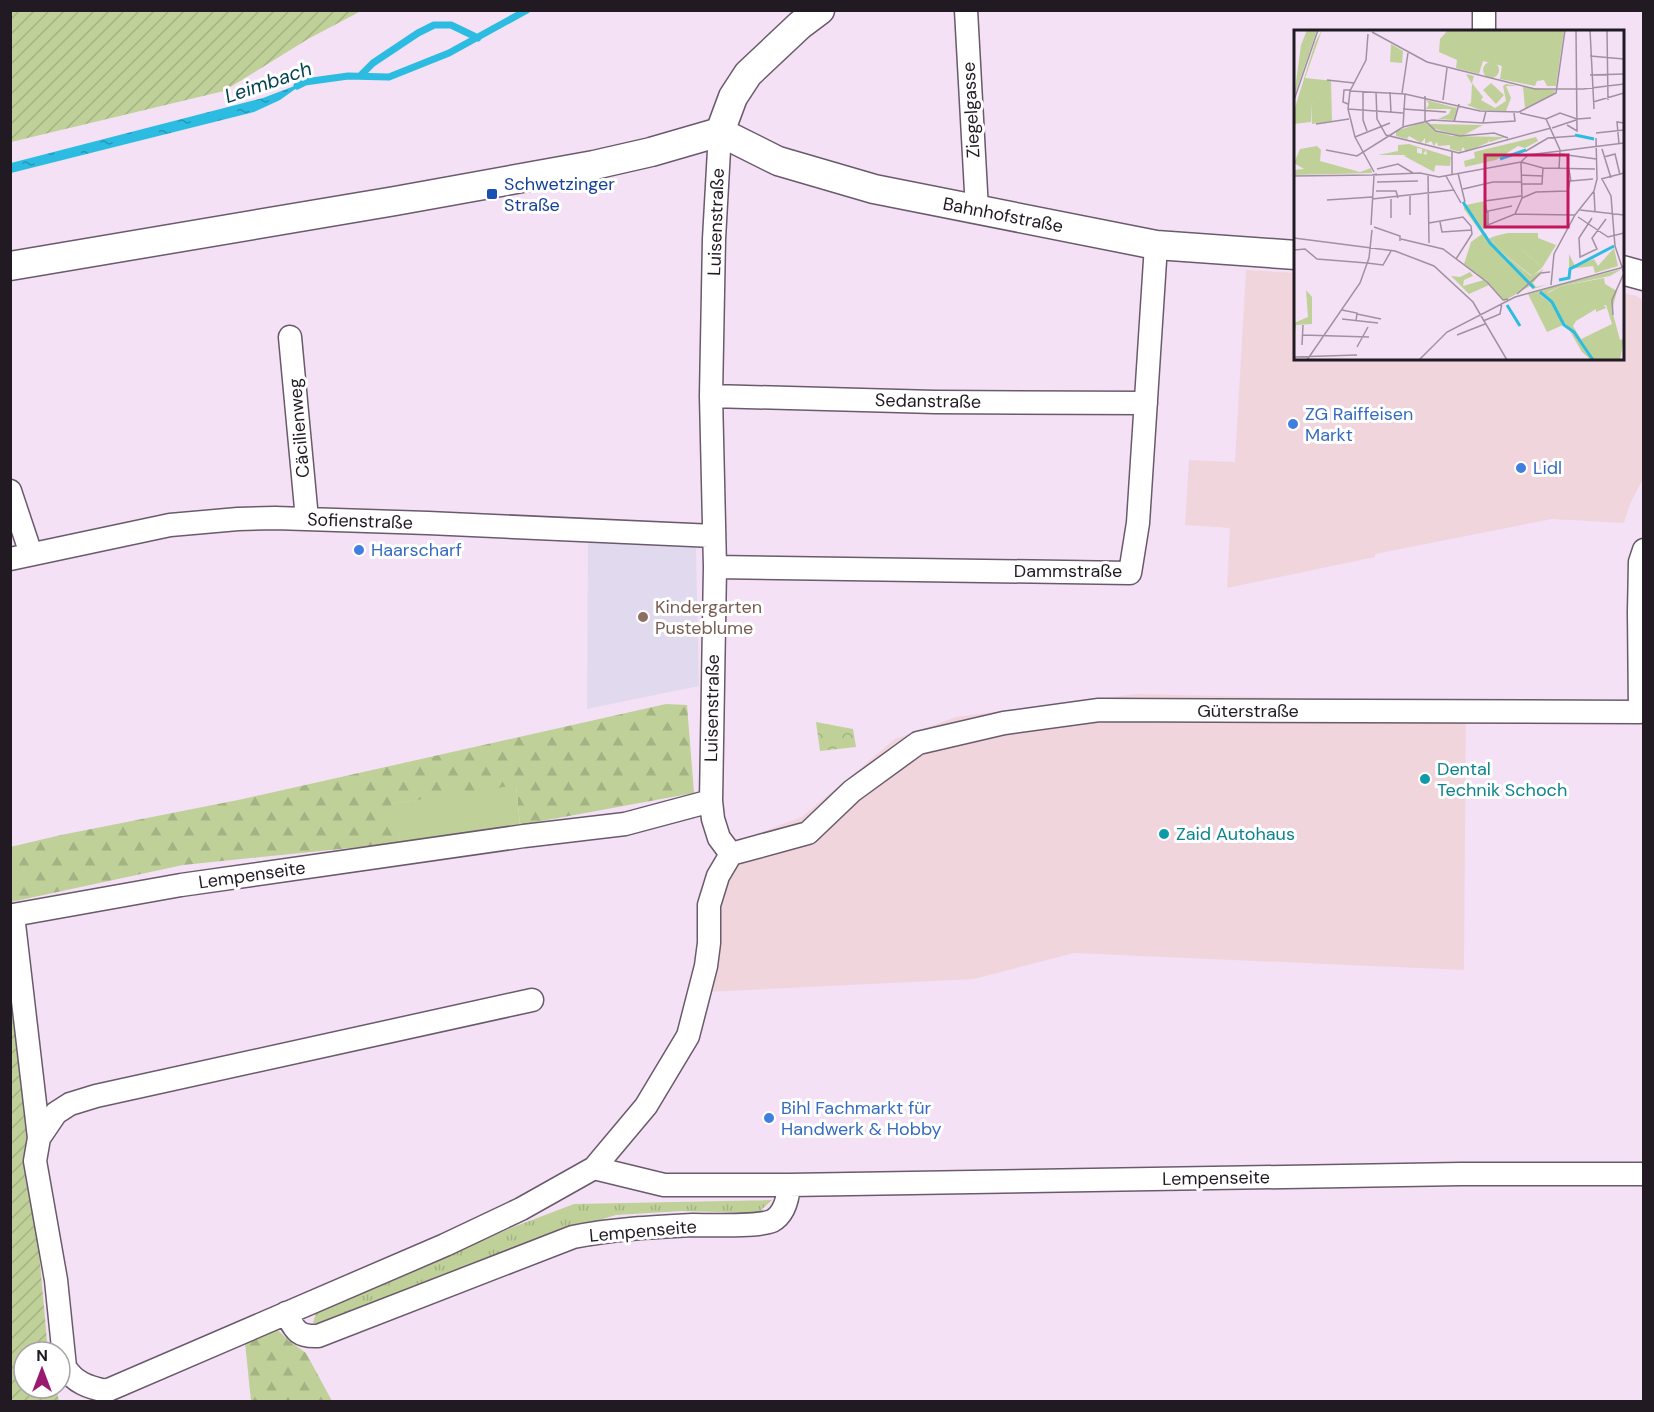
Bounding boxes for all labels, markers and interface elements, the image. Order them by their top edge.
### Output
inset map [1294,30,1624,360]
water label: Leimbach [221,55,315,109]
street label: Ziegelgasse [956,61,986,159]
street label: Luisenstraße [702,168,730,276]
place label: Schwetzinger Straße [504,172,615,217]
marker: Schwetzinger Straße [485,187,499,201]
street label: Bahnhofstraße [941,192,1065,238]
street label: Cäcilienweg [283,377,315,479]
street label: Sedanstraße [875,388,981,414]
place label: ZG Raiffeisen Markt [1305,402,1413,447]
marker: ZG Raiffeisen Markt [1286,417,1300,431]
place label: Lidl [1533,456,1562,480]
marker: Lidl [1514,461,1528,475]
street label: Sofienstraße [307,507,413,535]
place label: Haarscharf [371,538,462,562]
marker: Haarscharf [352,543,366,557]
street label: Dammstraße [1014,559,1122,583]
place label: Kindergarten Pusteblume [655,595,762,640]
marker: Kindergarten Pusteblume [636,610,650,624]
street label: Luisenstraße [699,654,725,762]
street label: Güterstraße [1197,699,1299,723]
place label: Dental Technik Schoch [1437,757,1567,802]
marker: Dental Technik Schoch [1418,772,1432,786]
place label: Zaid Autohaus [1176,822,1295,846]
marker: Zaid Autohaus [1157,827,1171,841]
street label: Lempenseite [197,856,307,894]
place label: Bihl Fachmarkt für Handwerk & Hobby [781,1096,942,1141]
marker: Bihl Fachmarkt für Handwerk & Hobby [762,1111,776,1125]
street label: Lempenseite [1162,1165,1270,1191]
street label: Lempenseite [588,1214,698,1248]
north arrow [12,1340,72,1400]
text: N [36,1345,48,1366]

